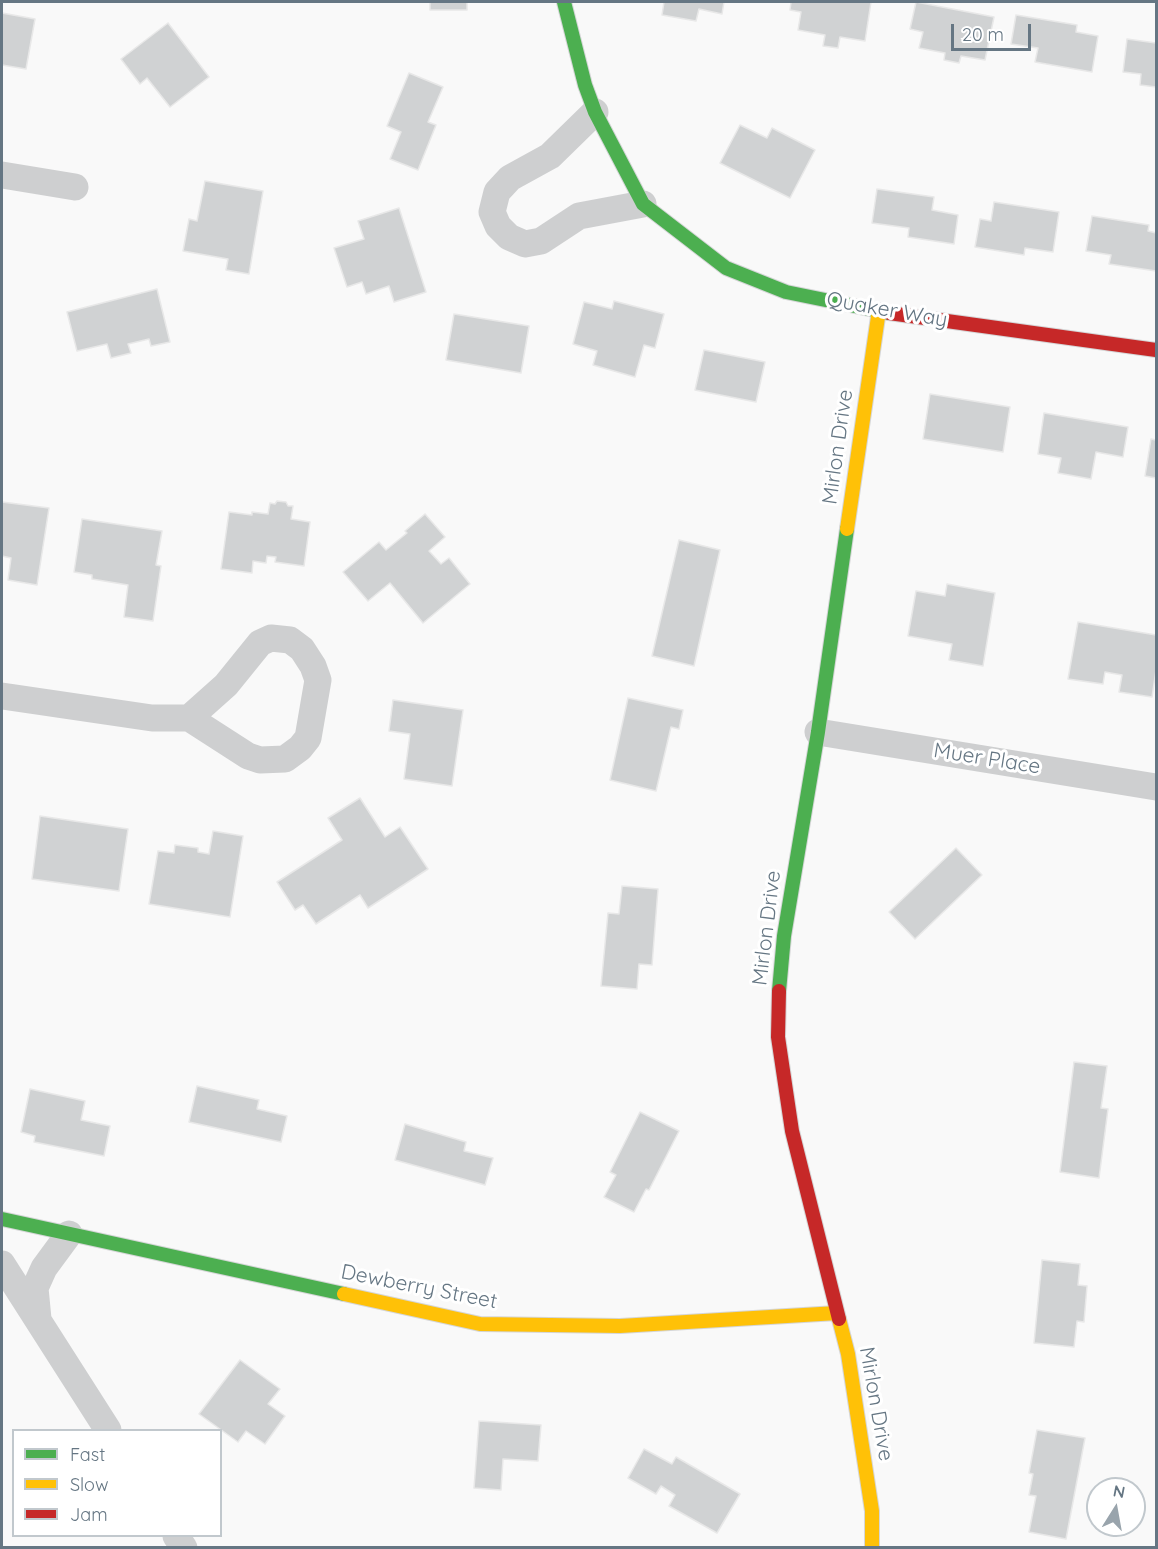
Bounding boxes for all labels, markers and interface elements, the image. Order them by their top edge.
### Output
scale bar [954,12,1034,50]
text: 20 m [962,23,1004,46]
street label: Quaker Way [825,287,949,333]
street label: Mirlon Drive [817,388,859,506]
street label: Muer Place [932,738,1042,780]
street label: Mirlon Drive [747,869,787,987]
street label: Dewberry Street [339,1259,499,1315]
street label: Mirlon Drive [854,1345,898,1463]
legend [12,1429,222,1537]
text: Fast [70,1443,105,1466]
text: Slow [70,1473,108,1496]
north arrow [1086,1477,1146,1537]
text: N [1111,1480,1127,1502]
text: Jam [70,1503,108,1526]

